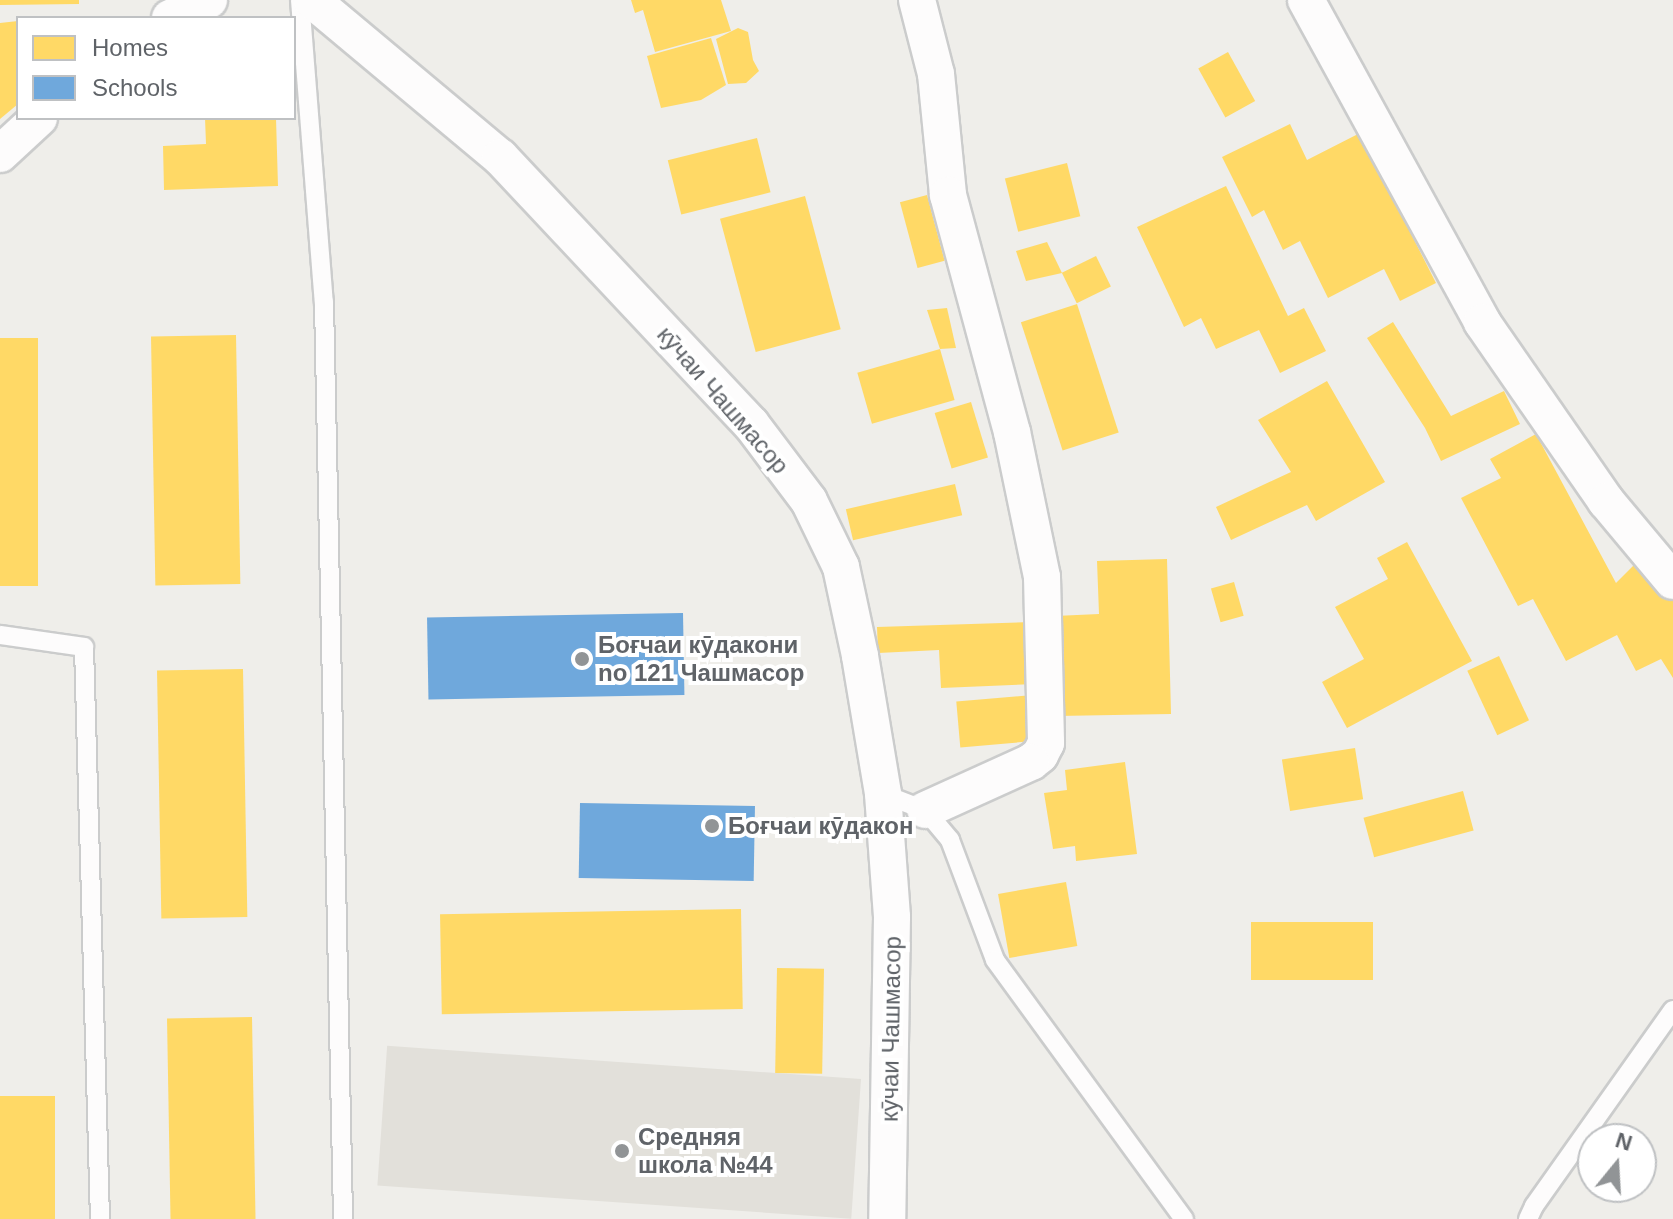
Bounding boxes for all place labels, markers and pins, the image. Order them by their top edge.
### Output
place label: Боғчаи кӯдакони no 121 Чашмасор [598,631,804,687]
marker: Боғчаи кӯдакони no 121 Чашмасор [573,650,591,668]
place label: Боғчаи кӯдакон [728,812,913,840]
marker: Боғчаи кӯдакон [703,817,721,835]
place label: Средняя школа №44 [638,1123,772,1179]
marker: Средняя школа №44 [613,1142,631,1160]

